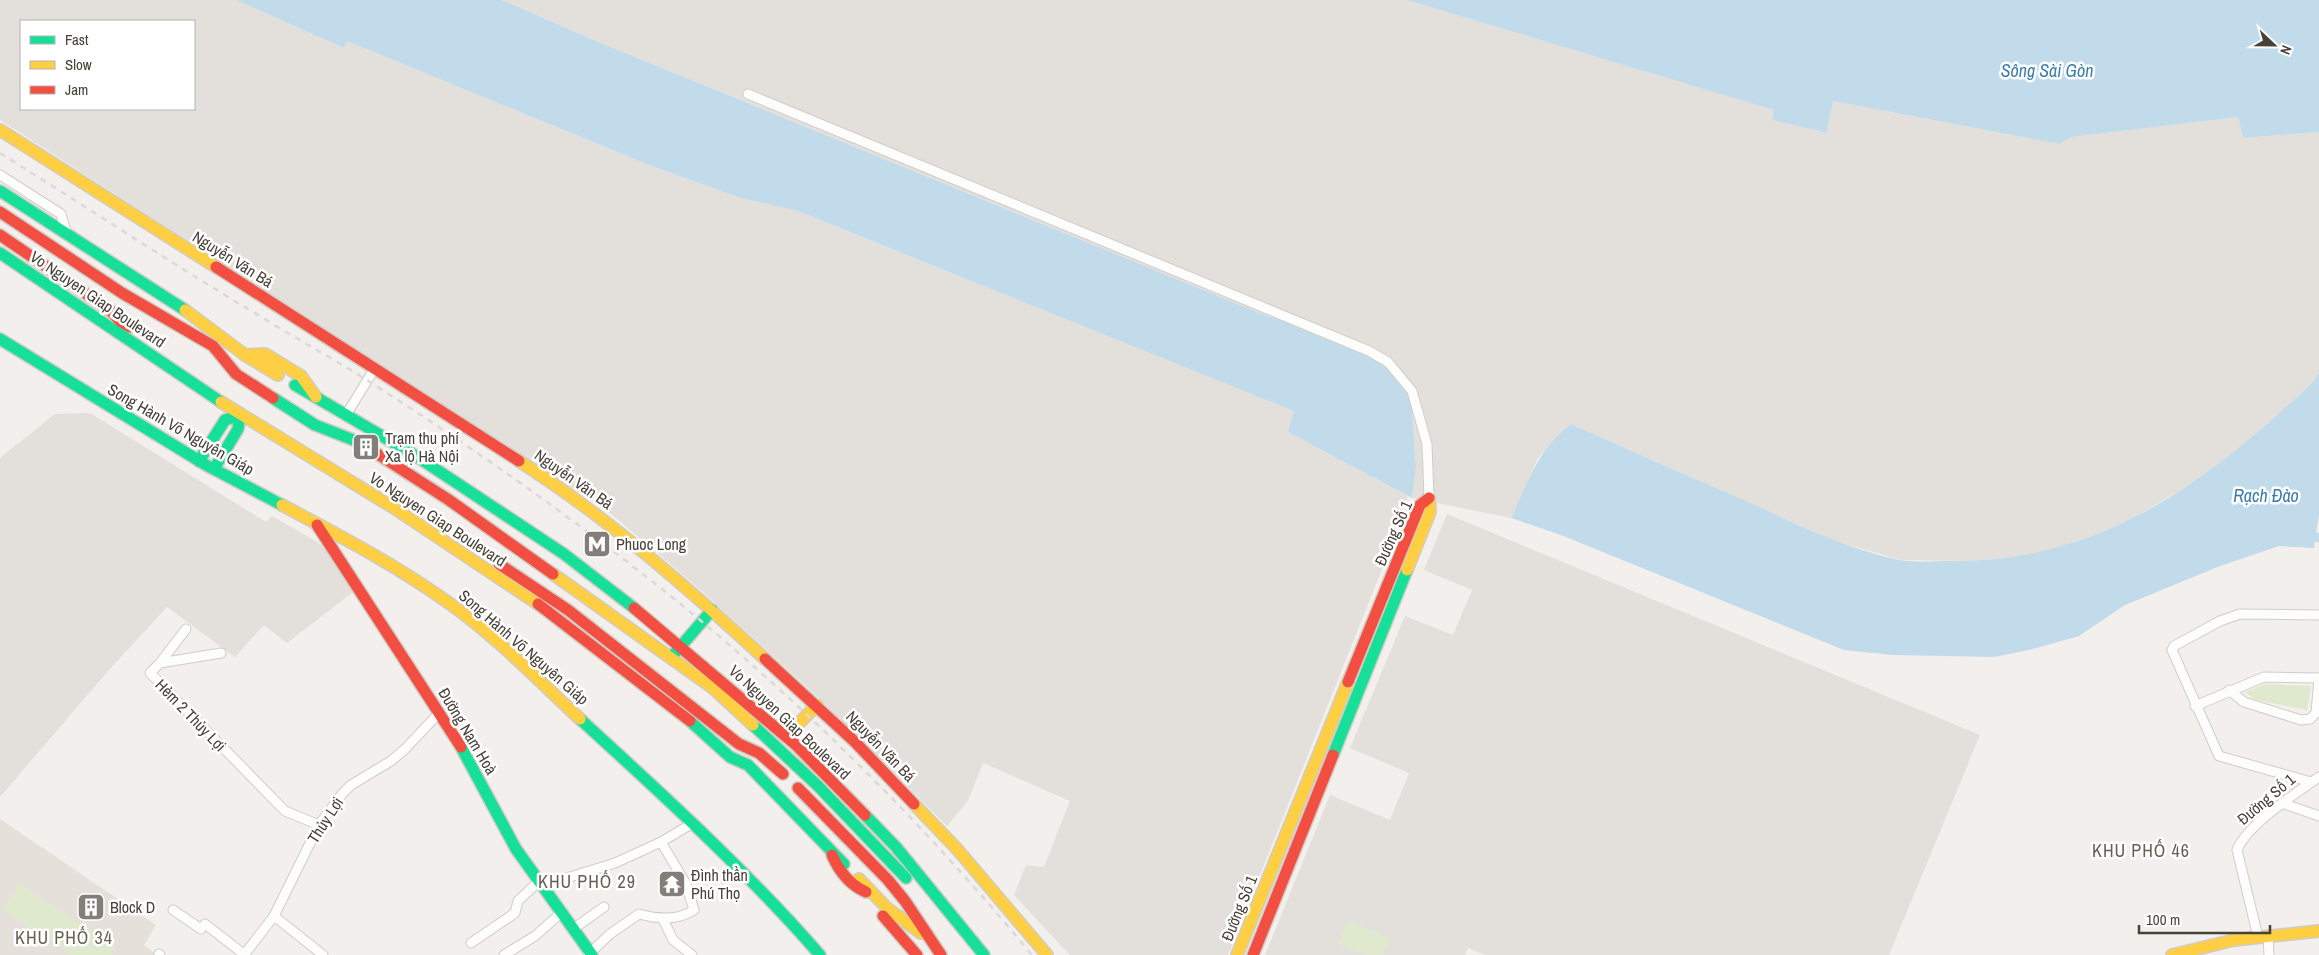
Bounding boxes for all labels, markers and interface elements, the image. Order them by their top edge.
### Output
legend [20,20,195,110]
north arrow [2249,20,2299,70]
text: Fast [65,29,89,50]
text: N [2276,43,2296,57]
text: Slow [65,54,92,75]
water label: Sông Sài Gòn [2001,58,2093,83]
text: Jam [65,79,88,100]
street label: Nguyễn Văn Bá [189,226,278,293]
street label: Vo Nguyen Giap Boulevard [26,245,170,353]
street label: Song Hành Võ Nguyên Giáp [104,378,258,480]
place label: Trạm thu phí Xa lộ Hà Nội [385,427,459,467]
building icon: Trạm thu phí Xa lộ Hà Nội [351,432,381,462]
street label: Nguyễn Văn Bá [530,444,618,514]
street label: Vo Nguyen Giap Boulevard [365,466,511,572]
water label: Rạch Đào [2233,483,2299,508]
street label: Đường Số 1 [1369,496,1417,569]
metro station icon: Phuoc Long [582,529,612,559]
place label: Phuoc Long [616,533,687,555]
street label: Song Hành Võ Nguyên Giáp [454,584,594,710]
street label: Vo Nguyen Giap Boulevard [724,660,856,784]
street label: Hẻm 2 Thủy Lợi [151,674,231,756]
street label: Đường Nam Hoà [433,683,503,779]
street label: Nguyễn Văn Bá [841,706,921,787]
street label: Đường Số 1 [2232,768,2300,830]
street label: Thủy Lợi [302,793,348,847]
district label: KHU PHỐ 46 [2092,838,2190,863]
place label: Đình thần Phú Thọ [691,864,748,904]
district label: KHU PHỐ 29 [538,869,636,894]
temple icon: Đình thần Phú Thọ [657,869,687,899]
street label: Đường Số 1 [1216,871,1262,944]
building icon: Block D [76,892,106,922]
place label: Block D [110,896,155,918]
scale bar [2139,902,2270,934]
text: 100 m [2146,909,2180,930]
district label: KHU PHỐ 34 [15,925,113,950]

